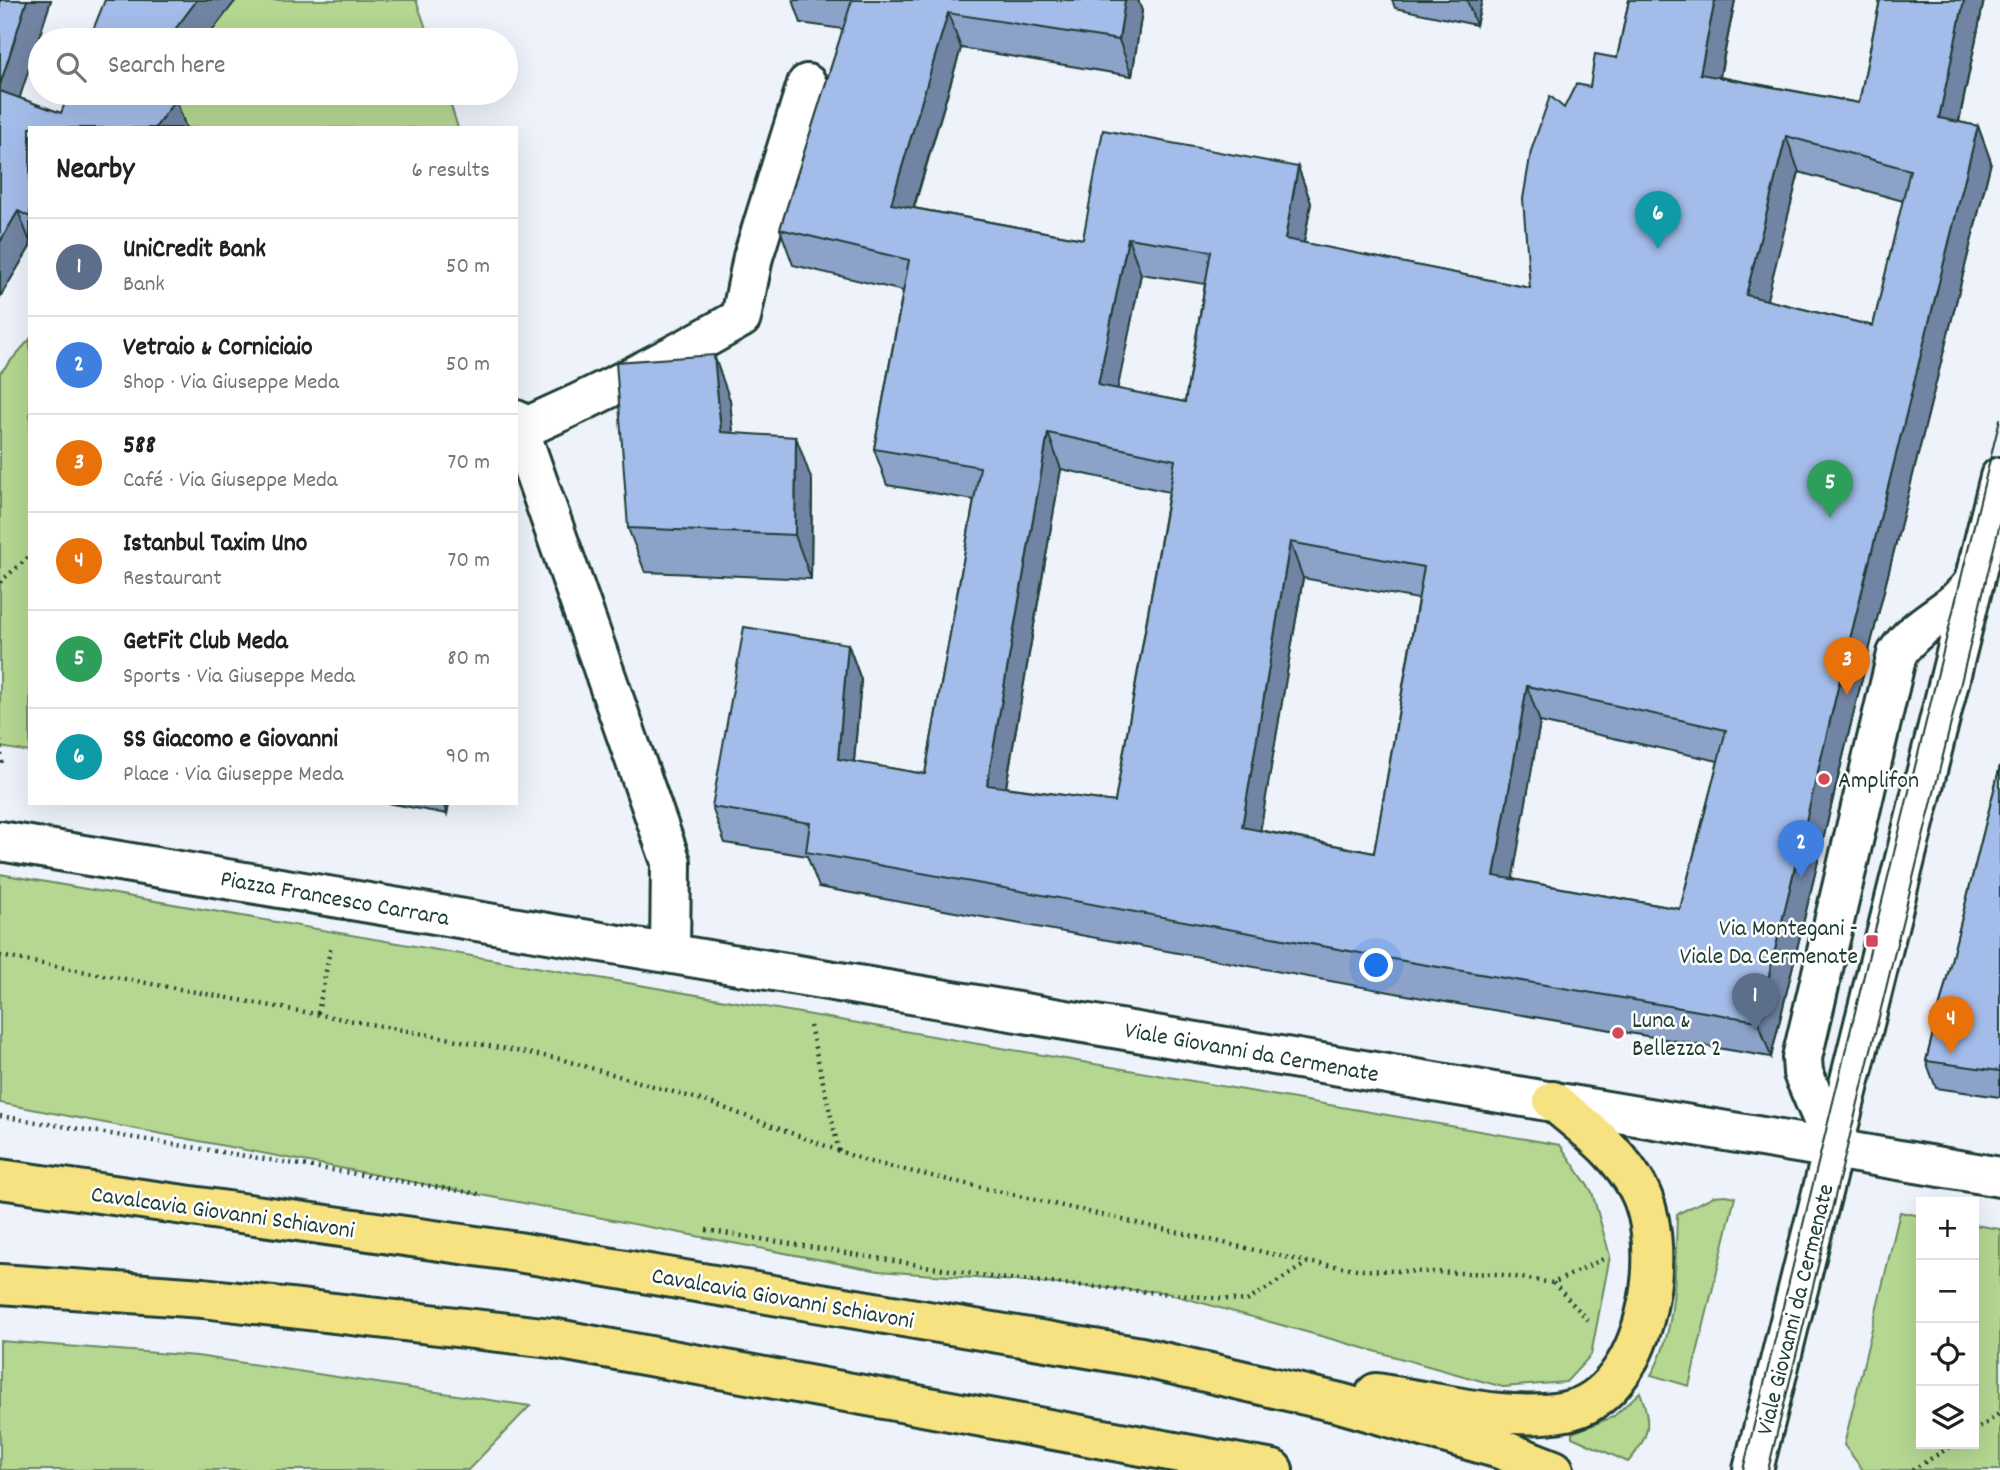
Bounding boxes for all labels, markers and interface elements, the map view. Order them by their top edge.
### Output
search box [28,28,518,105]
icon: search [52,48,90,86]
text: Search here [108,48,226,85]
text: Nearby [56,150,134,193]
text: 6 results [412,155,490,188]
pin: 6 [1635,191,1681,249]
text: UniCredit Bank [123,232,266,269]
text: 1 [76,251,82,284]
text: 50 m [446,251,490,284]
text: Bank [123,269,165,302]
text: Vetraio & Corniciaio [123,330,313,367]
text: 2 [74,349,84,382]
text: 50 m [446,349,490,382]
text: Shop · Via Giuseppe Meda [123,367,339,400]
text: 588 [123,428,156,465]
text: 3 [74,447,84,480]
text: 70 m [448,447,490,480]
pin: 5 [1807,460,1853,518]
text: Café · Via Giuseppe Meda [123,465,338,498]
text: Istanbul Taxim Uno [123,526,307,563]
text: 4 [74,545,84,578]
text: 70 m [448,545,490,578]
text: Restaurant [123,563,222,596]
text: GetFit Club Meda [123,624,288,661]
pin: 3 [1824,637,1870,695]
text: 5 [74,643,84,676]
text: 80 m [447,643,490,676]
text: Sports · Via Giuseppe Meda [123,661,355,694]
text: SS Giacomo e Giovanni [123,722,338,759]
text: 6 [73,741,85,774]
text: 90 m [446,741,490,774]
text: Place · Via Giuseppe Meda [123,759,344,792]
place label: Amplifon [1838,765,1919,799]
marker: Amplifon [1816,771,1832,787]
pin: 2 [1778,820,1824,878]
street label: Piazza Francesco Carrara [217,863,452,937]
place label: Via Montegani - Viale Da Cermenate [1680,913,1858,975]
marker: Via Montegani - Viale Da Cermenate [1864,933,1880,949]
your location [1359,948,1393,982]
pin: 1 [1732,973,1778,1031]
pin: 4 [1928,996,1974,1054]
place label: Luna & Bellezza 2 [1632,1005,1721,1067]
street label: Viale Giovanni da Cermenate [1122,1015,1381,1093]
marker: Luna & Bellezza 2 [1610,1025,1626,1041]
street label: Cavalcavia Giovanni Schiavoni [89,1179,357,1249]
street label: Viale Giovanni da Cermenate [1749,1181,1845,1439]
map controls [1916,1197,1979,1449]
button: + [1916,1197,1979,1260]
street label: Cavalcavia Giovanni Schiavoni [649,1260,916,1340]
button: − [1916,1260,1979,1323]
button: locate [1916,1323,1979,1386]
button: layers [1916,1386,1979,1449]

